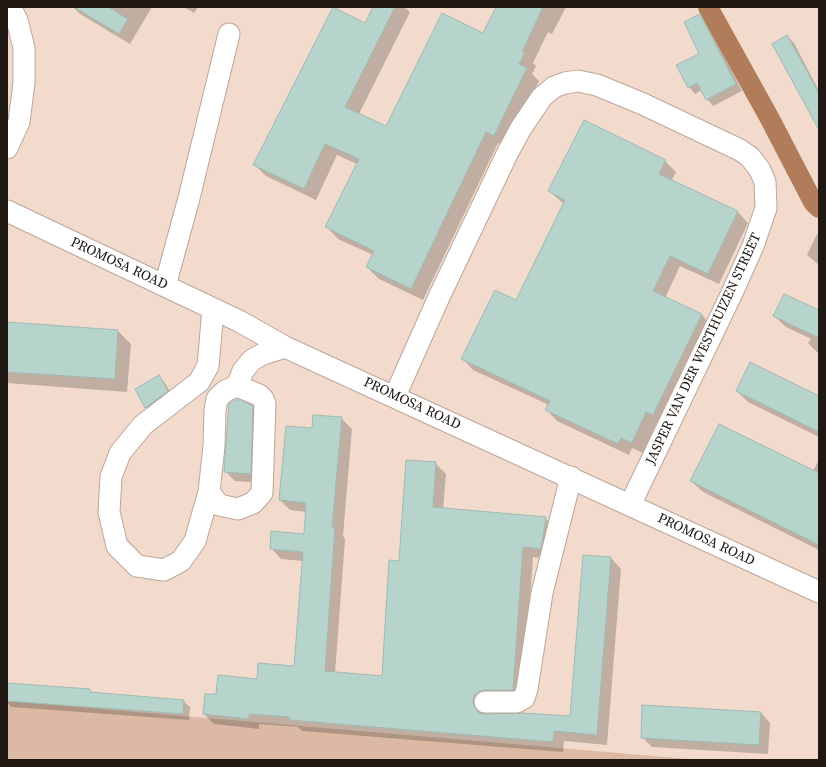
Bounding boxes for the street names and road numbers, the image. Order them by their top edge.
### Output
street label: JASPER VAN DER WESTHUIZEN STREET [643,230,765,468]
street label: PROMOSA ROAD [68,234,170,294]
street label: PROMOSA ROAD [361,374,463,434]
street label: PROMOSA ROAD [655,510,757,570]

